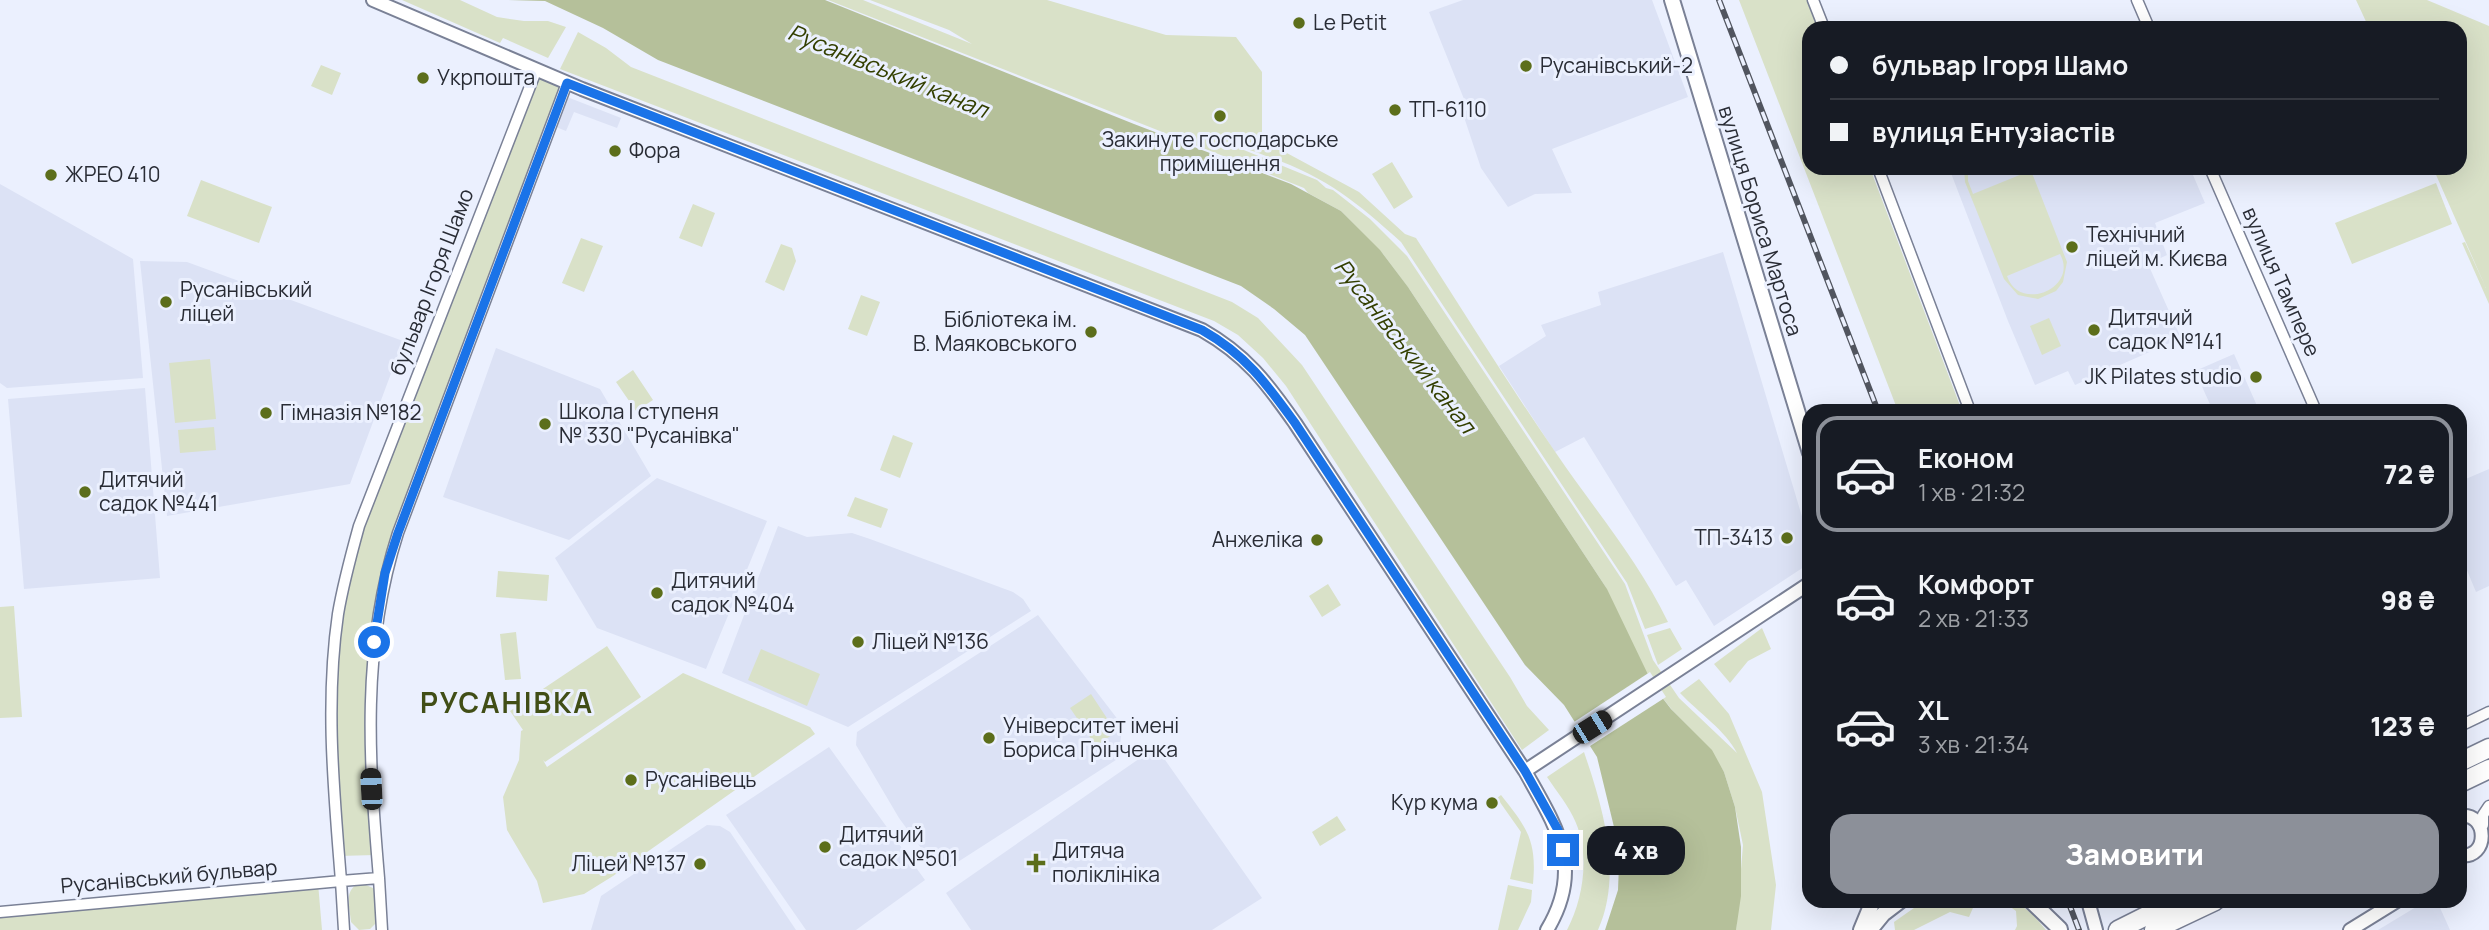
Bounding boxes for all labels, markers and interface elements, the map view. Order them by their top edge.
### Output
place label: Le Petit [1313,8,1387,36]
water label: Русанівський канал [784,15,995,126]
marker: Le Petit [1291,15,1307,31]
text: бульвар Ігоря Шамо [1872,47,2128,83]
place label: Русанівський-2 [1540,51,1693,79]
marker: Русанівський-2 [1518,58,1534,74]
place label: Укрпошта [437,63,535,91]
marker: Укрпошта [415,70,431,86]
place label: ТП-6110 [1409,95,1487,123]
marker: ТП-6110 [1387,102,1403,118]
street label: вулиця Бориса Мартоса [1713,102,1809,339]
marker: Закинуте господарське приміщення [1212,108,1228,124]
text: вулиця Ентузіастів [1872,114,2115,150]
place label: Закинуте господарське приміщення [1102,125,1338,177]
place label: Фора [629,136,680,164]
marker: Фора [607,143,623,159]
place label: ЖРЕО 410 [65,160,161,188]
marker: ЖРЕО 410 [43,167,59,183]
street label: бульвар Ігоря Шамо [383,184,480,379]
street label: вулиця Тампере [2236,202,2327,361]
place label: Технічний ліцей м. Києва [2086,220,2227,272]
marker: Технічний ліцей м. Києва [2064,239,2080,255]
water label: Русанівський канал [1328,251,1485,441]
place label: Русанівський ліцей [180,275,312,327]
marker: Русанівський ліцей [158,294,174,310]
place label: Дитячий садок №141 [2108,303,2223,355]
place label: Бібліотека ім. В. Маяковського [913,305,1077,357]
marker: Дитячий садок №141 [2086,322,2102,338]
marker: Бібліотека ім. В. Маяковського [1083,324,1099,340]
place label: JK Pilates studio [2085,362,2242,390]
marker: JK Pilates studio [2248,369,2264,385]
place label: Школа І ступеня № 330 "Русанівка" [559,397,740,449]
place label: Гімназія №182 [280,398,422,426]
marker: Гімназія №182 [258,405,274,421]
marker: Школа І ступеня № 330 "Русанівка" [537,416,553,432]
text: Економ [1918,440,2014,476]
icon: car [1834,443,1897,506]
text: 72 ₴ [2383,456,2435,492]
place label: Дитячий садок №441 [99,465,218,517]
text: 1 хв · 21:32 [1918,476,2025,508]
marker: Дитячий садок №441 [77,484,93,500]
place label: ТП-3413 [1694,523,1773,551]
place label: Анжеліка [1212,525,1303,553]
marker: ТП-3413 [1779,530,1795,546]
marker: Анжеліка [1309,532,1325,548]
place label: Дитячий садок №404 [671,566,795,618]
text: Комфорт [1918,566,2034,602]
icon: car [1834,569,1897,632]
text: 98 ₴ [2381,582,2435,618]
marker: Дитячий садок №404 [649,585,665,601]
text: 2 хв · 21:33 [1918,602,2029,634]
route start [358,626,390,658]
place label: Ліцей №136 [872,627,989,655]
marker: Ліцей №136 [850,634,866,650]
district label: РУСАНІВКА [420,683,594,721]
text: XL [1918,692,1949,728]
icon: car [1834,695,1897,758]
car [1569,707,1616,747]
text: 123 ₴ [2370,708,2435,744]
place label: Університет імені Бориса Грінченка [1003,711,1179,763]
text: 3 хв · 21:34 [1918,728,2029,760]
marker: Університет імені Бориса Грінченка [981,730,997,746]
place label: Русанівець [645,765,757,793]
car [360,767,383,811]
marker: Русанівець [623,772,639,788]
place label: Кур кума [1391,788,1478,816]
marker: Кур кума [1484,795,1500,811]
button: Замовити [1830,814,2439,894]
place label: Дитячий садок №501 [839,820,958,872]
callout: 4 хв [1588,826,1686,874]
route end [1547,834,1579,866]
text: 4 хв [1614,834,1658,866]
place label: Дитяча поліклініка [1052,836,1160,888]
marker: Дитячий садок №501 [817,839,833,855]
place label: Ліцей №137 [571,849,686,877]
street label: Русанівський бульвар [59,853,278,899]
marker: Дитяча поліклініка [1026,853,1046,873]
marker: Ліцей №137 [692,856,708,872]

